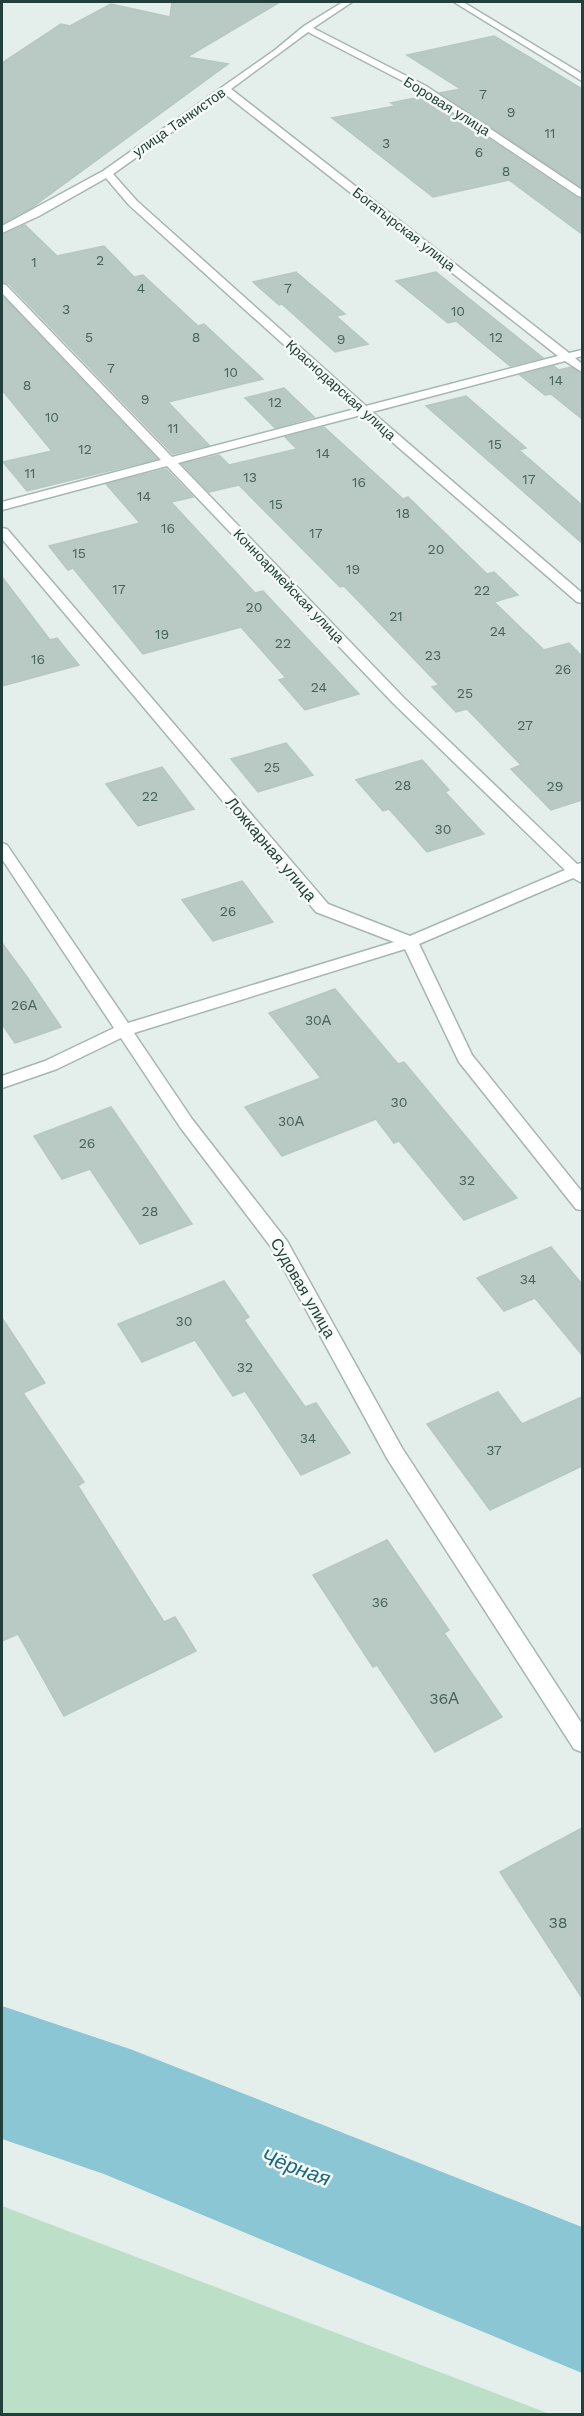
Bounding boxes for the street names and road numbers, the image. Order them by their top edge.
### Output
street label: Боровая улица [401,73,493,139]
street label: улица Танкистов [130,84,228,160]
street label: Богатырская улица [350,184,459,274]
street label: Краснодарская улица [283,337,399,444]
street label: Конноармейская улица [230,526,348,646]
street label: Ложкарная улица [222,793,320,905]
street label: Судовая улица [267,1234,339,1342]

